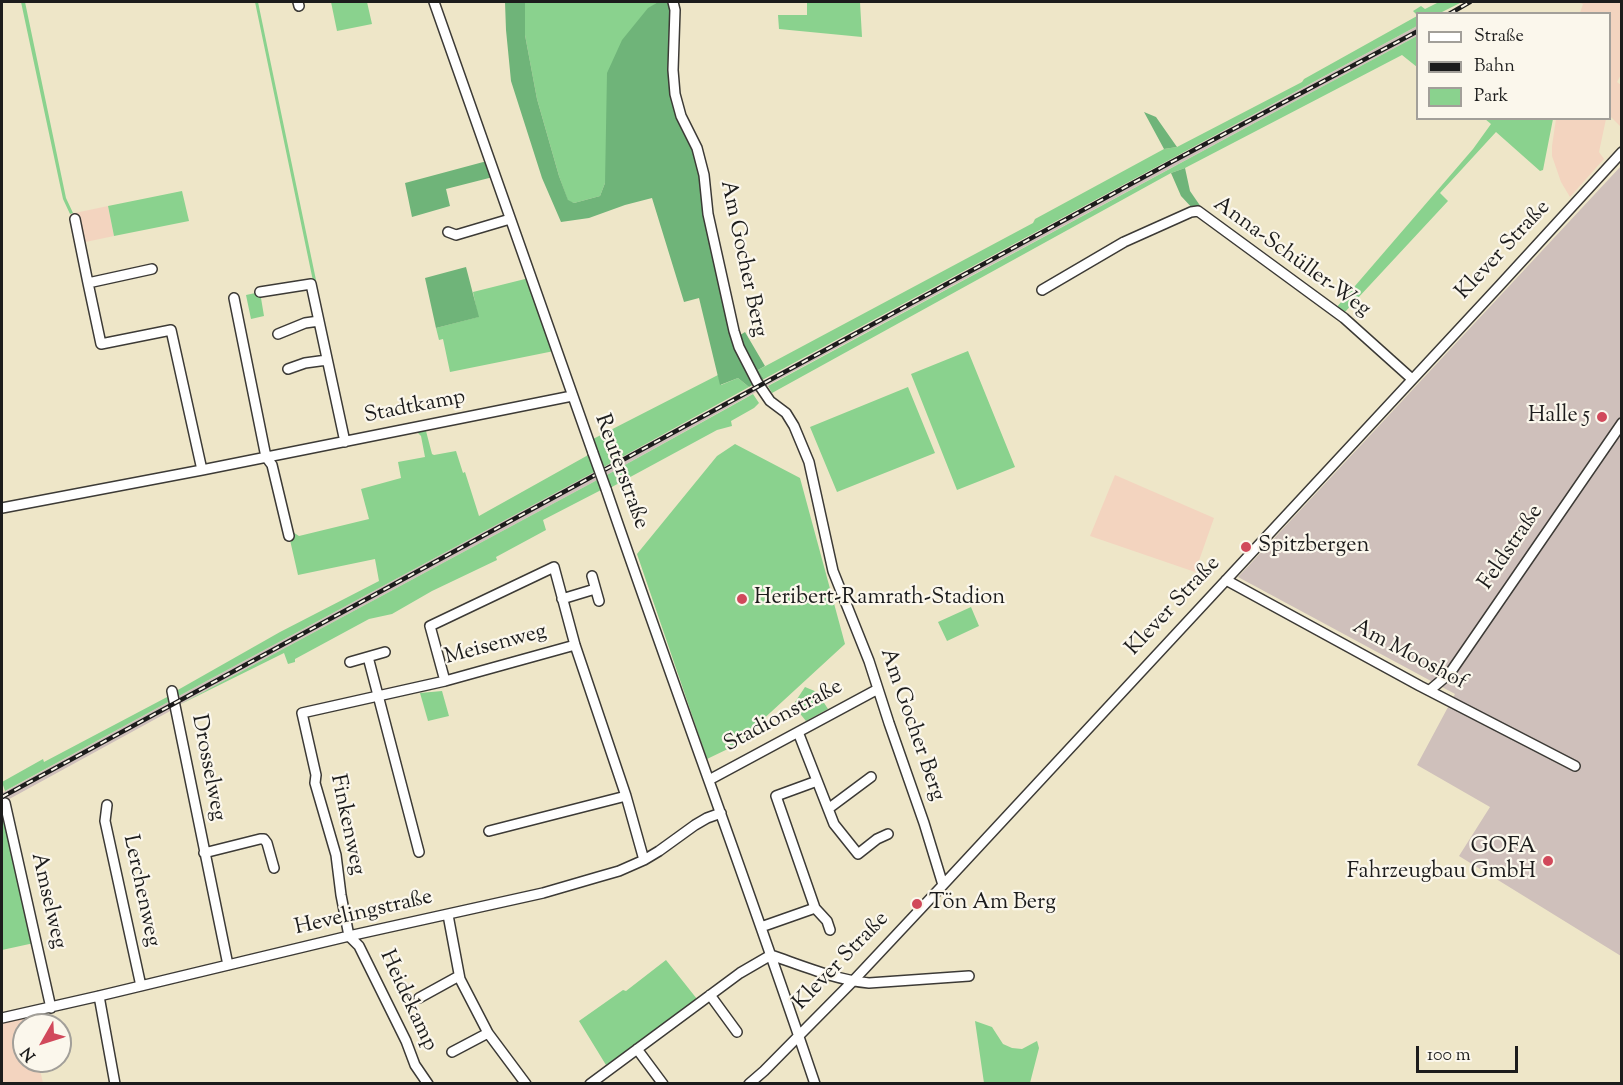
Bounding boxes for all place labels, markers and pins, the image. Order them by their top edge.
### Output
place label: Halle 5 [1528,404,1590,430]
marker: Halle 5 [1595,410,1609,424]
place label: Spitzbergen [1258,534,1369,560]
marker: Spitzbergen [1239,540,1253,554]
place label: Heribert-Ramrath-Stadion [754,586,1005,612]
marker: Heribert-Ramrath-Stadion [735,592,749,606]
place label: GOFA Fahrzeugbau GmbH [1347,835,1536,886]
marker: GOFA Fahrzeugbau GmbH [1541,854,1555,868]
place label: Tön Am Berg [929,891,1056,917]
marker: Tön Am Berg [910,897,924,911]

